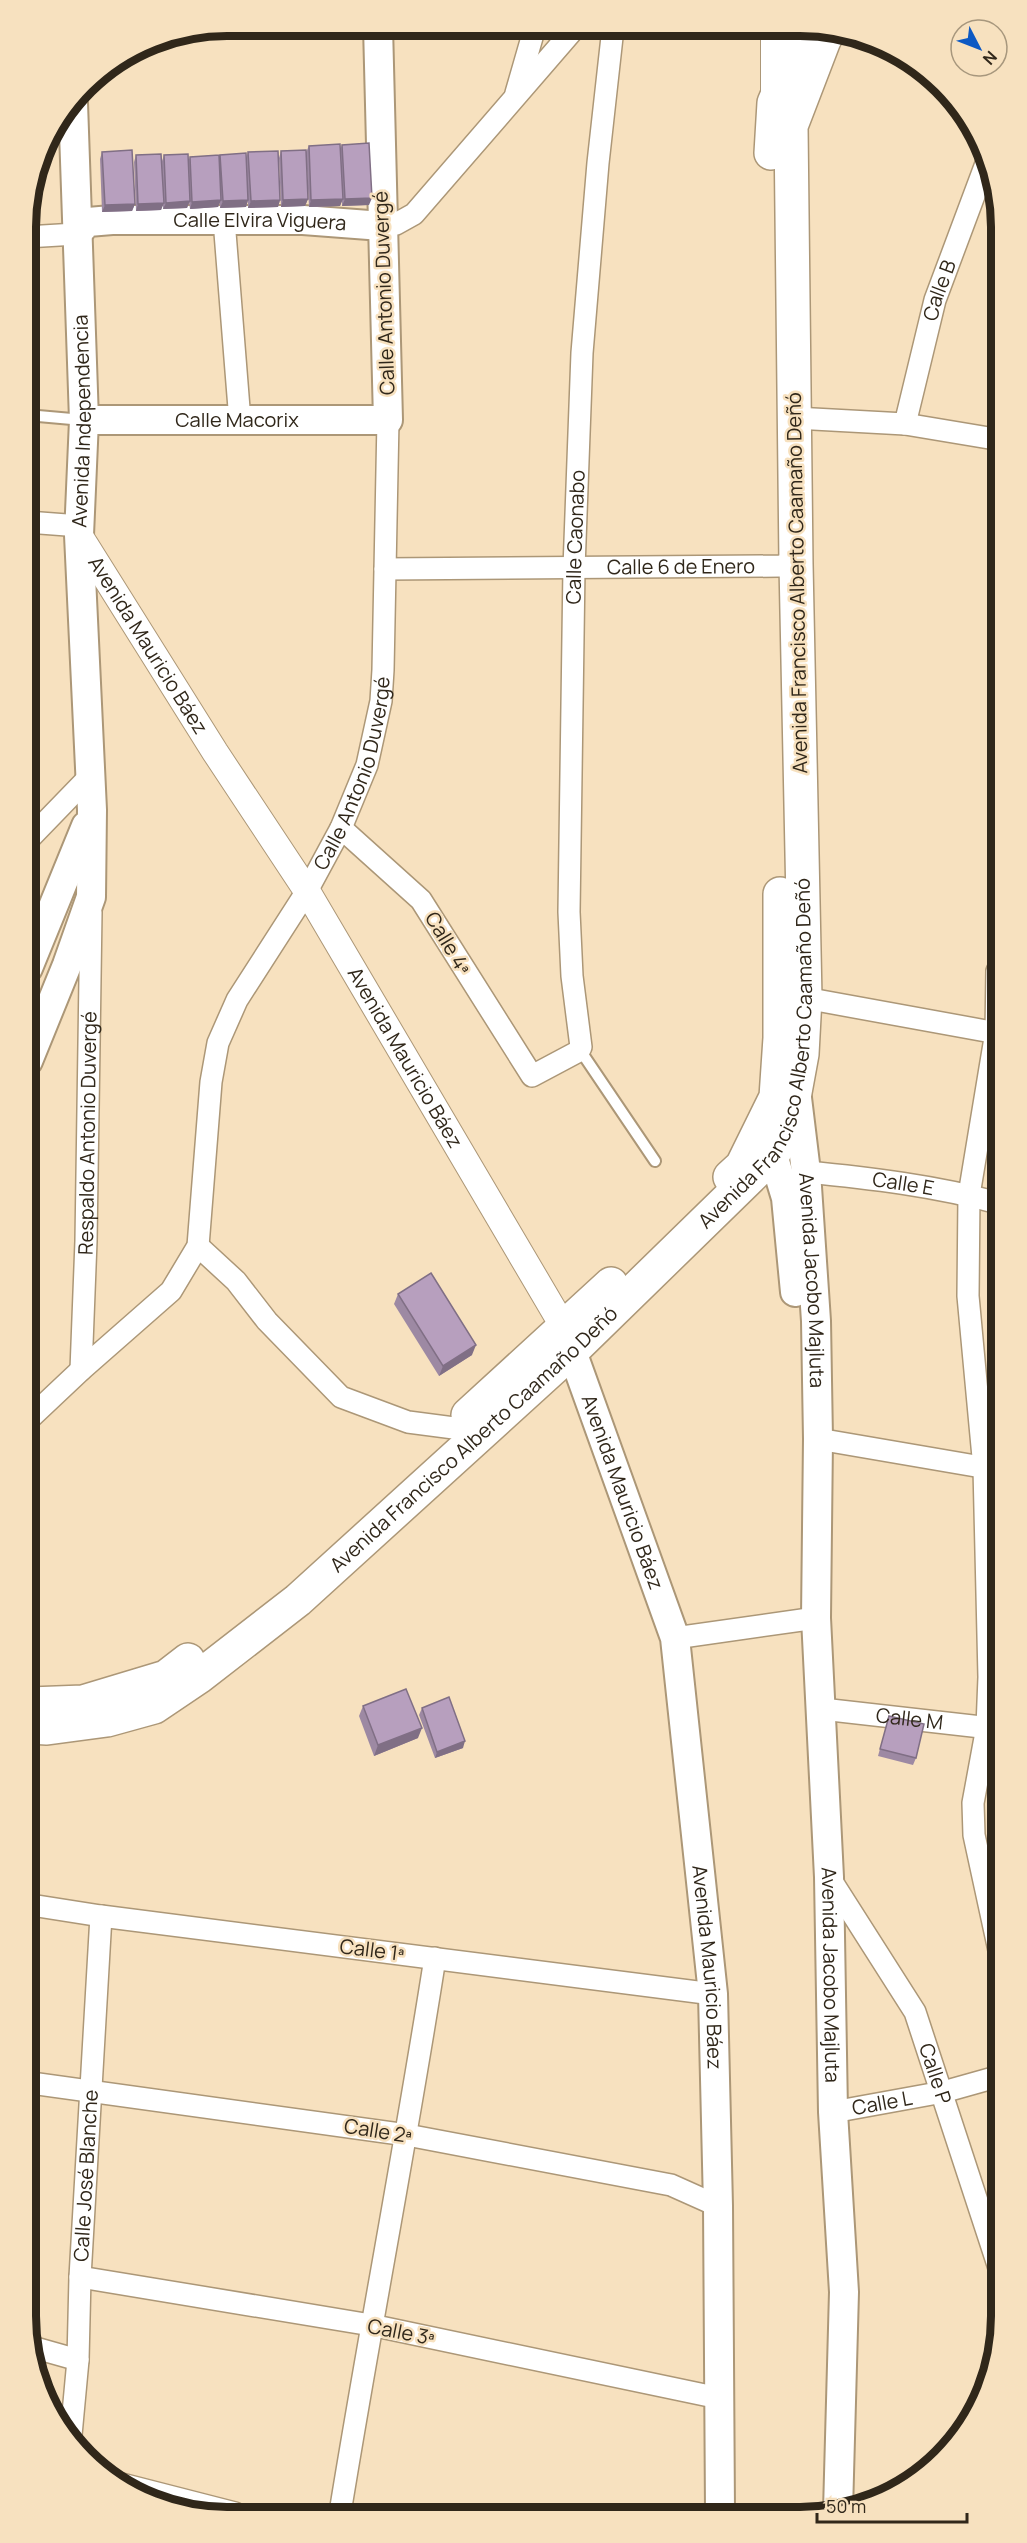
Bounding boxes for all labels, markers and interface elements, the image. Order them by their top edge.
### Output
north arrow [949,18,1009,78]
text: N [978,46,1002,70]
street label: Calle Antonio Duvergé [366,191,401,395]
street label: Calle Elvira Viguera [173,206,347,236]
street label: Calle B [916,256,962,323]
street label: Avenida Independencia [65,314,97,528]
street label: Avenida Francisco Alberto Caamaño Deñó [780,392,813,774]
street label: Calle Macorix [175,406,299,433]
street label: Calle Caonabo [559,469,591,605]
street label: Avenida Mauricio Báez [83,551,214,739]
street label: Calle 6 de Enero [607,552,755,580]
street label: Calle Antonio Duvergé [307,676,396,875]
street label: Avenida Francisco Alberto Caamaño Deñó [692,878,818,1234]
street label: Calle 4ª [419,906,478,979]
street label: Avenida Mauricio Báez [342,962,469,1153]
street label: Respaldo Antonio Duvergé [71,1011,102,1255]
street label: Calle E [871,1165,936,1201]
street label: Avenida Jacobo Majluta [793,1172,831,1388]
street label: Avenida Francisco Alberto Caamaño Deñó [324,1300,623,1578]
street label: Avenida Mauricio Báez [576,1391,670,1593]
street label: Calle M [875,1701,944,1736]
street label: Avenida Mauricio Báez [686,1863,729,2070]
street label: Avenida Jacobo Majluta [816,1866,846,2083]
street label: Calle 1ª [338,1932,406,1967]
street label: Calle P [913,2040,958,2107]
street label: Calle L [850,2084,914,2121]
street label: Calle José Blanche [67,2089,104,2262]
street label: Calle 2ª [342,2112,414,2149]
street label: Calle 3ª [365,2312,437,2351]
scale bar [817,2486,967,2524]
text: 50 m [826,2494,866,2518]

